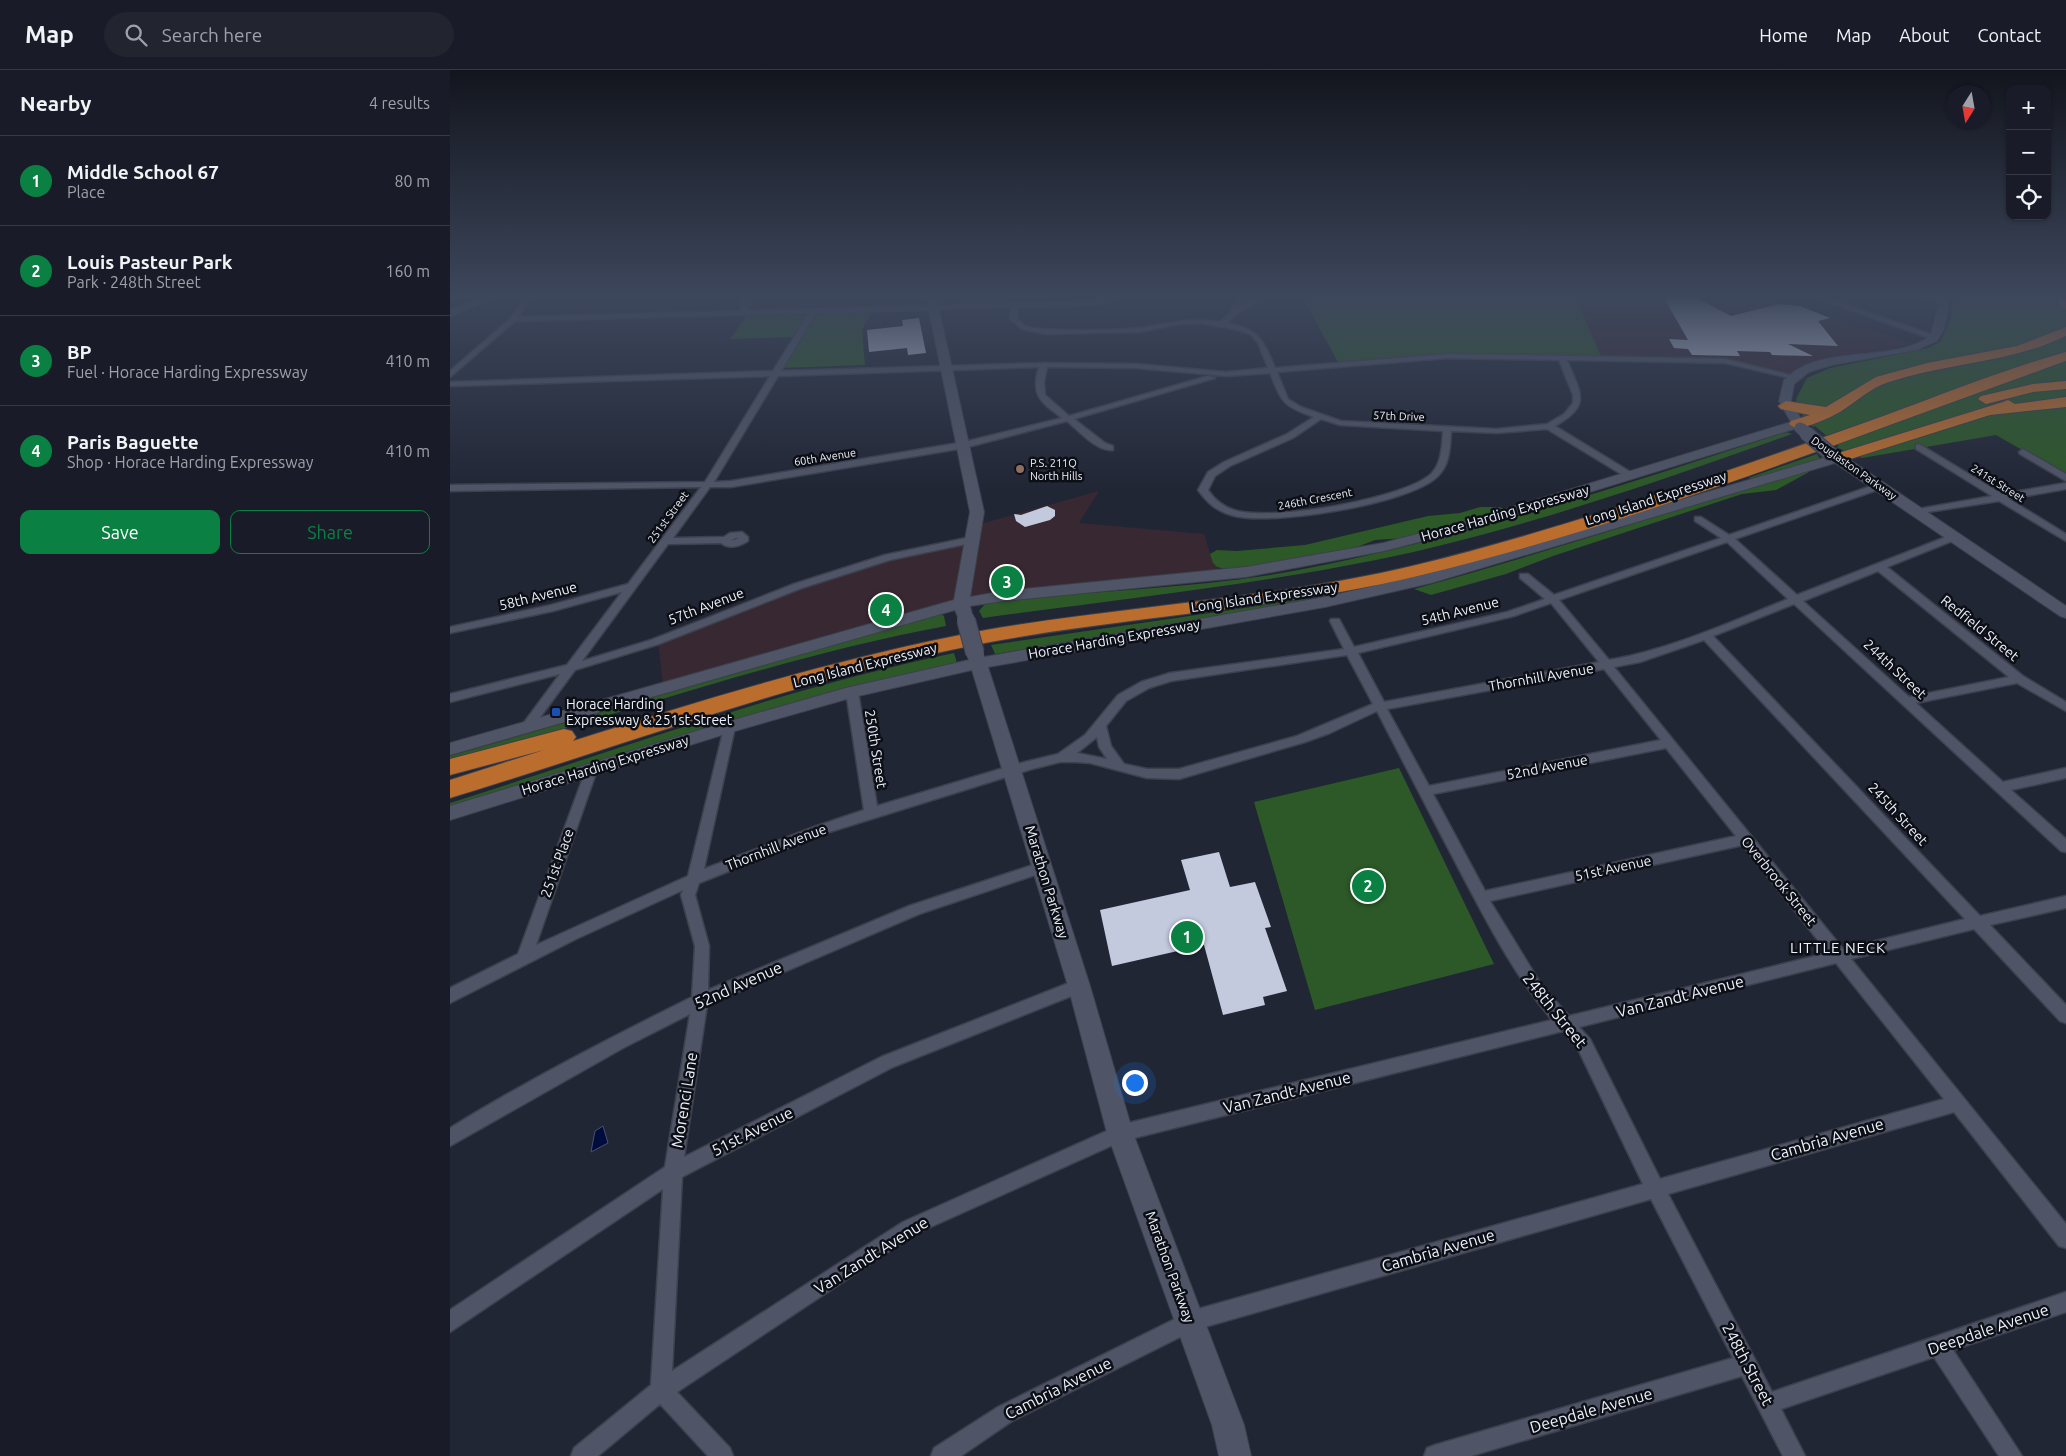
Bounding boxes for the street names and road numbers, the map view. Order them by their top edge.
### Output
street label: 57th Drive [1373,409,1425,423]
street label: Douglaston Parkway [1809,434,1899,502]
street label: 60th Avenue [793,446,857,468]
street label: 241st Street [1969,462,2028,505]
street label: Long Island Expressway [1583,467,1729,528]
street label: Horace Harding Expressway [1419,481,1591,545]
street label: 246th Crescent [1277,486,1354,512]
street label: 251st Street [645,488,691,545]
street label: 58th Avenue [497,579,579,613]
street label: Long Island Expressway [1190,579,1338,615]
street label: 57th Avenue [666,584,746,628]
street label: Redfield Street [1938,592,2022,664]
street label: 54th Avenue [1419,594,1501,628]
street label: Horace Harding Expressway [1027,616,1201,662]
street label: 244th Street [1860,636,1930,702]
street label: Long Island Expressway [791,639,939,691]
street label: Thornhill Avenue [1487,660,1595,694]
street label: 250th Street [862,708,890,790]
street label: Horace Harding Expressway [519,732,691,798]
street label: 52nd Avenue [1505,751,1589,783]
street label: 245th Street [1865,779,1931,849]
street label: Thornhill Avenue [723,820,829,874]
street label: Marathon Parkway [1022,824,1072,941]
street label: 251st Place [537,826,577,900]
street label: Overbrook Street [1738,833,1820,929]
street label: 51st Avenue [1573,852,1653,884]
street label: 52nd Avenue [691,958,785,1012]
street label: 248th Street [1519,969,1591,1052]
street label: Van Zandt Avenue [1614,971,1746,1021]
street label: Morenci Lane [668,1051,700,1149]
street label: Van Zandt Avenue [1221,1067,1353,1117]
street label: 51st Avenue [708,1103,796,1159]
street label: Cambria Avenue [1768,1114,1886,1164]
street label: Marathon Parkway [1142,1209,1198,1325]
street label: Van Zandt Avenue [811,1213,931,1297]
street label: Cambria Avenue [1379,1225,1497,1275]
street label: Deepdale Avenue [1925,1300,2051,1358]
street label: 248th Street [1719,1320,1778,1409]
street label: Cambria Avenue [1002,1353,1114,1423]
street label: Deepdale Avenue [1528,1384,1654,1436]

